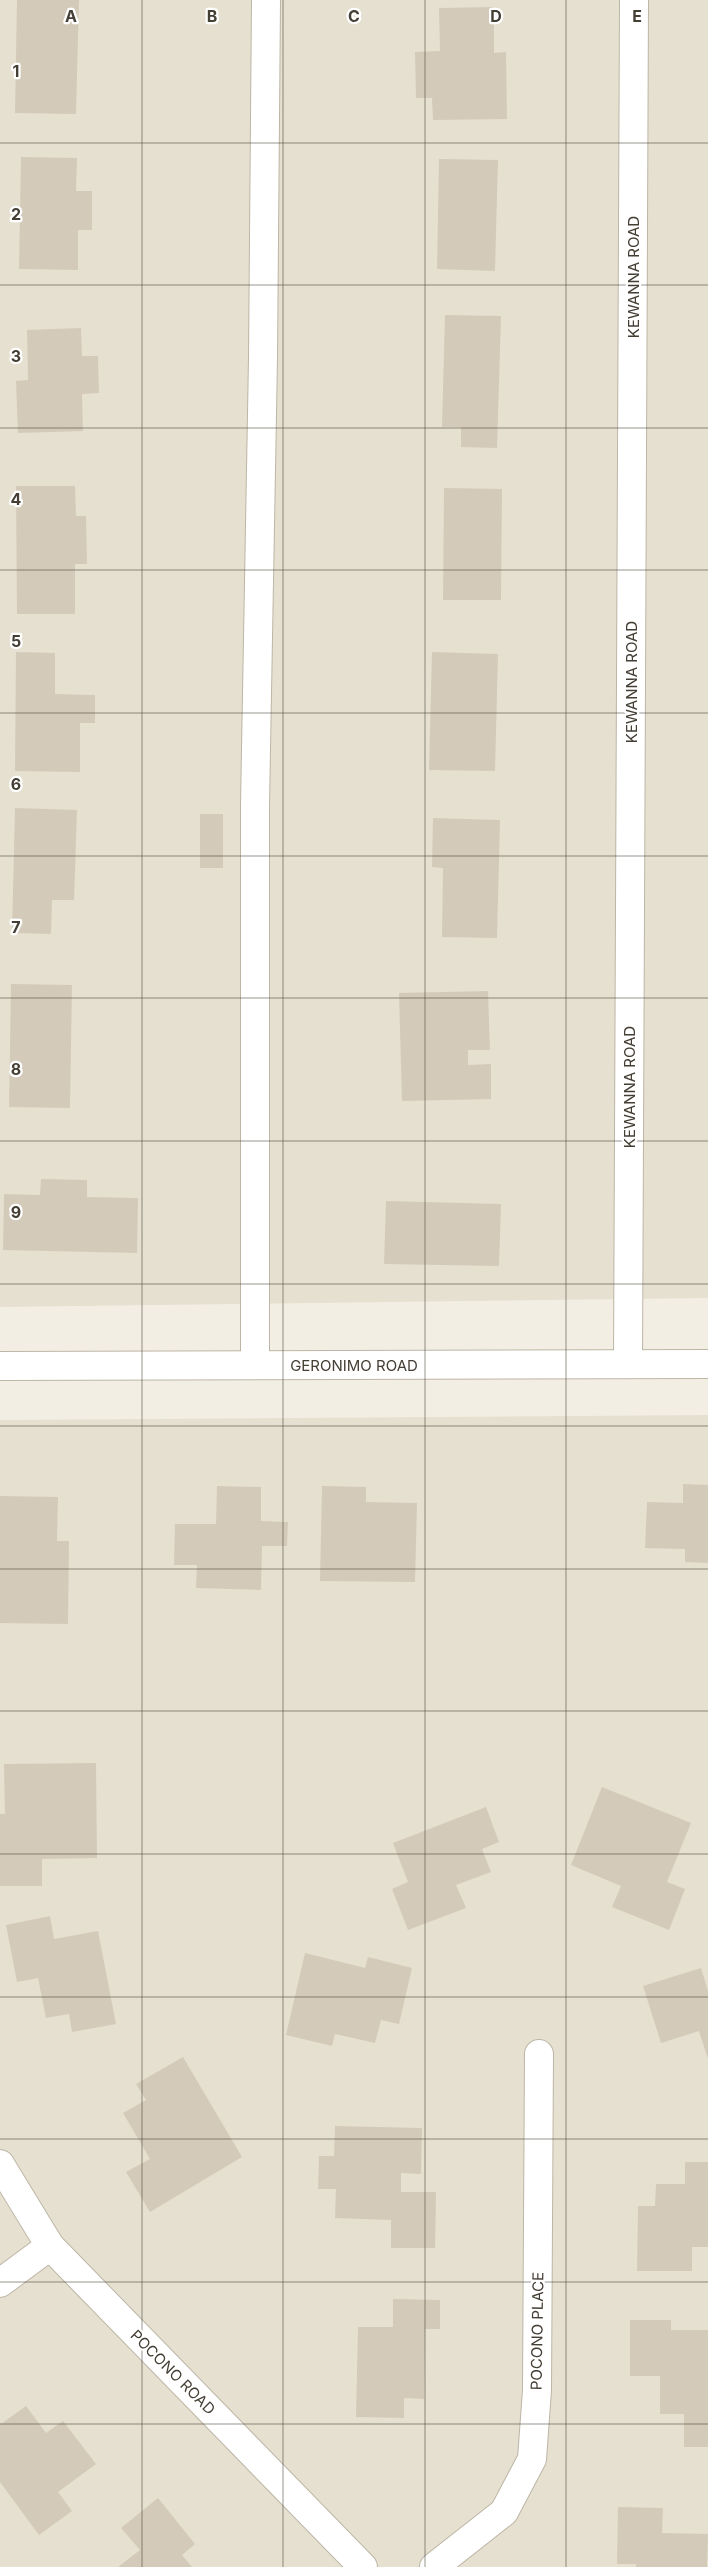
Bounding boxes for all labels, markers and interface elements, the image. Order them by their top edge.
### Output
text: A [65,6,77,26]
text: B [207,6,217,26]
text: C [348,6,360,26]
text: D [490,6,502,26]
text: E [632,6,642,26]
text: 1 [13,61,19,81]
text: 2 [11,204,21,224]
street label: KEWANNA ROAD [624,216,643,338]
text: 3 [11,346,21,366]
text: 4 [11,489,22,509]
street label: KEWANNA ROAD [622,621,641,743]
text: 5 [11,631,21,651]
text: 6 [11,774,21,794]
text: 7 [11,917,21,937]
street label: KEWANNA ROAD [620,1026,639,1148]
text: 8 [11,1059,21,1079]
text: 9 [11,1202,21,1222]
street label: GERONIMO ROAD [290,1356,418,1375]
street label: POCONO PLACE [526,2272,548,2390]
street label: POCONO ROAD [127,2326,219,2418]

